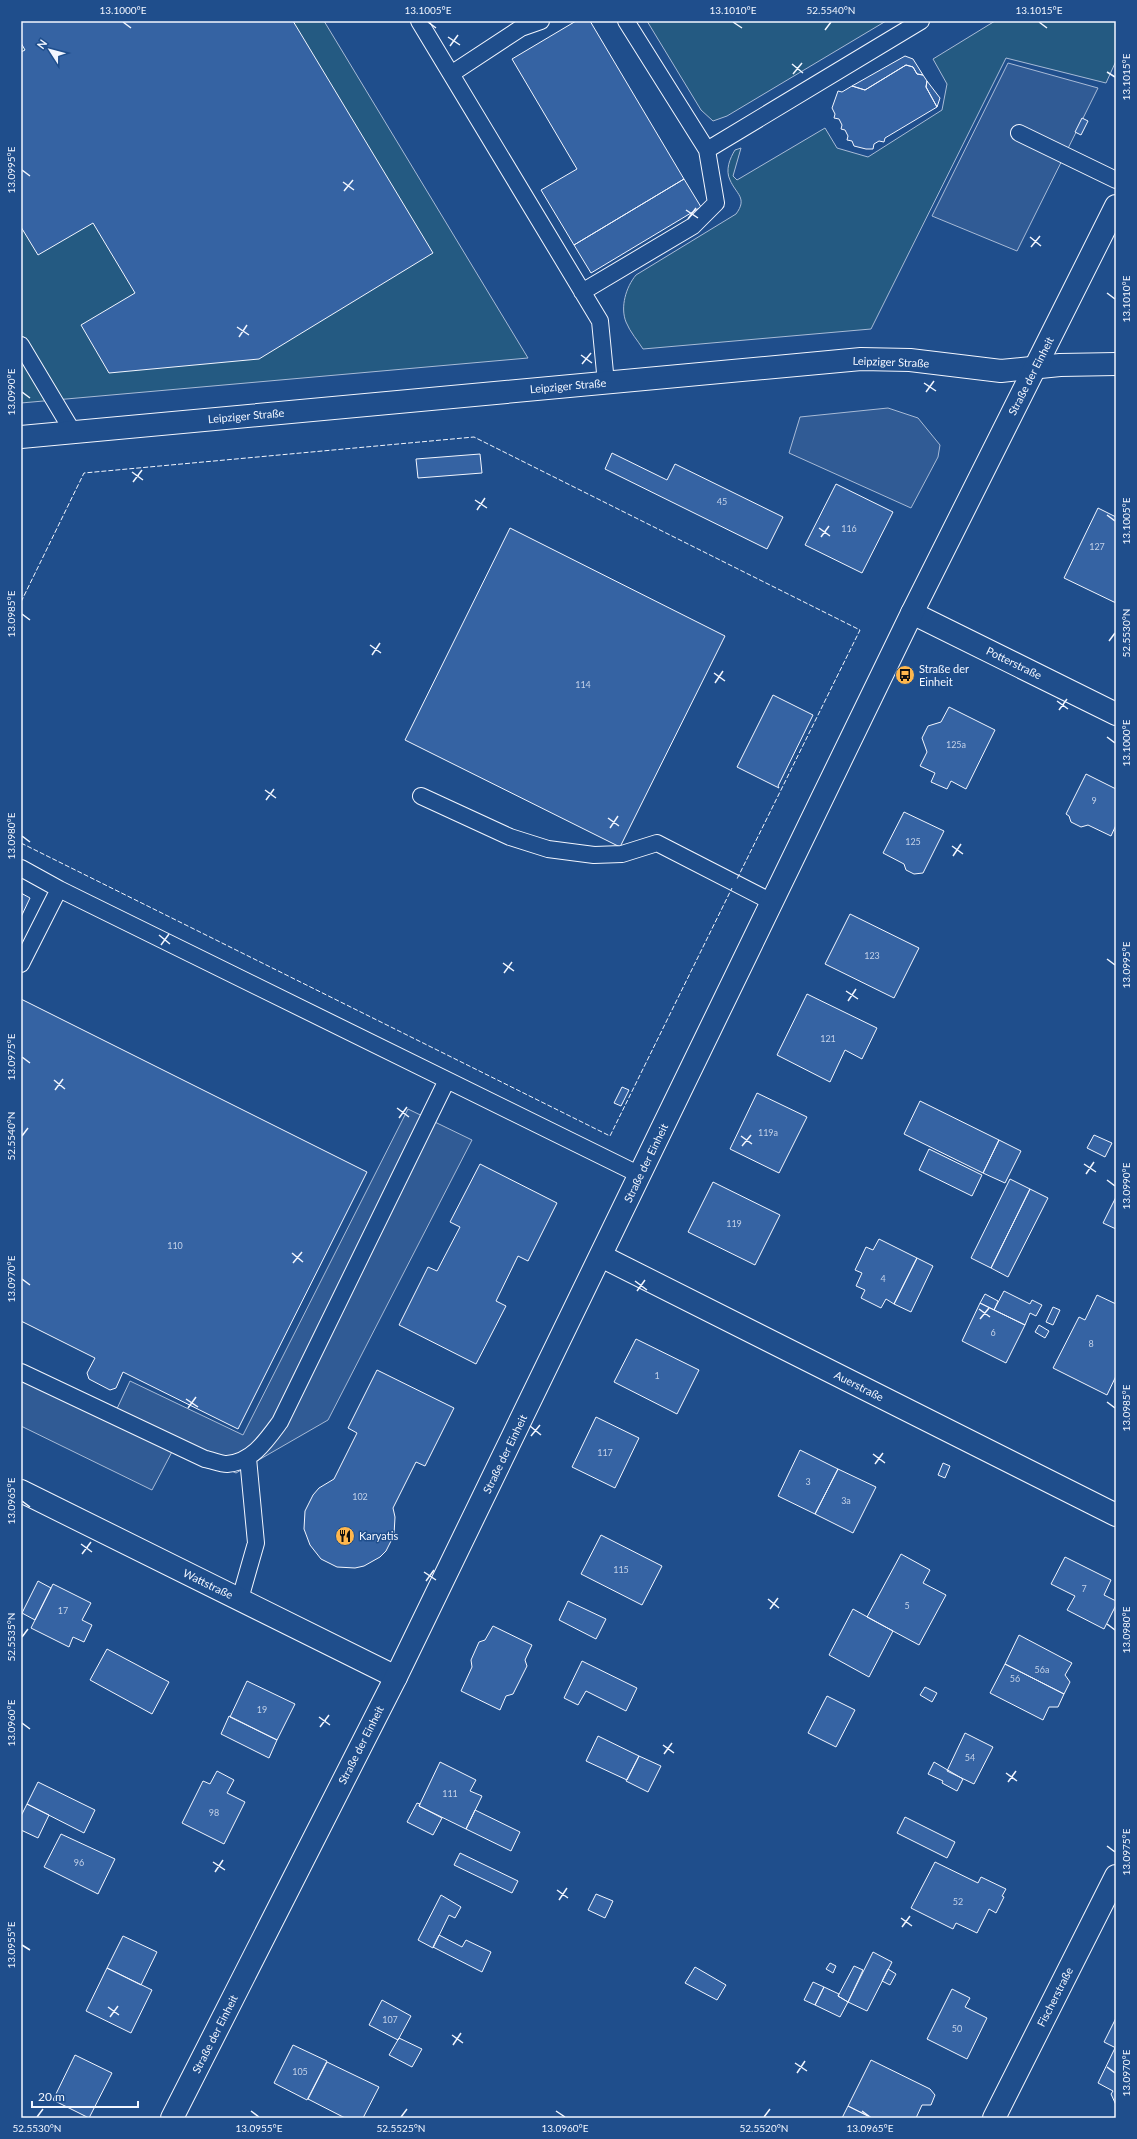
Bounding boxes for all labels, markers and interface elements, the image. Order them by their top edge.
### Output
text: 13.1000°E [99,4,147,16]
text: 13.1005°E [404,4,452,16]
text: 13.1010°E [709,4,757,16]
text: 52.5540°N [807,4,855,16]
text: 13.1015°E [1015,4,1063,16]
north arrow [30,30,70,70]
text: N [34,37,49,51]
text: 13.1015°E [1120,53,1132,101]
text: 13.0995°E [5,146,17,194]
text: 13.1010°E [1120,275,1132,323]
street label: Straße der Einheit [1005,334,1056,417]
street label: Leipziger Straße [852,354,930,369]
text: 13.0990°E [5,368,17,416]
street label: Leipziger Straße [529,376,607,395]
street label: Leipziger Straße [207,406,285,425]
house number: 45 [717,496,727,507]
text: 13.1005°E [1120,497,1132,545]
house number: 116 [841,523,857,534]
house number: 127 [1089,541,1105,552]
text: 13.0985°E [5,590,17,638]
text: 52.5530°N [1120,609,1132,657]
street label: Potterstraße [984,644,1044,682]
place label: Straße der Einheit [919,662,969,688]
bus stop icon: Straße der Einheit [894,664,916,686]
house number: 114 [575,679,591,690]
text: 13.1000°E [1120,719,1132,767]
house number: 125a [946,739,966,750]
house number: 9 [1091,795,1097,806]
text: 13.0980°E [5,812,17,860]
house number: 125 [905,836,921,847]
text: 13.0995°E [1120,941,1132,989]
house number: 123 [864,950,880,961]
text: 13.0975°E [5,1033,17,1081]
house number: 121 [820,1033,836,1044]
text: 52.5540°N [5,1112,17,1160]
street label: Straße der Einheit [621,1121,670,1204]
house number: 119a [758,1127,778,1138]
text: 13.0990°E [1120,1162,1132,1210]
house number: 119 [726,1218,742,1229]
house number: 110 [167,1240,183,1251]
text: 13.0970°E [5,1255,17,1303]
house number: 4 [880,1273,886,1284]
house number: 6 [990,1327,996,1338]
house number: 8 [1088,1338,1094,1349]
street label: Auerstraße [832,1368,886,1404]
house number: 1 [654,1370,660,1381]
text: 13.0985°E [1120,1384,1132,1432]
street label: Straße der Einheit [480,1412,529,1495]
house number: 117 [597,1447,613,1458]
house number: 3 [805,1476,811,1487]
text: 13.0965°E [5,1477,17,1525]
house number: 102 [352,1491,368,1502]
house number: 3a [841,1495,851,1506]
restaurant icon: Karyatis [334,1525,356,1547]
place label: Karyatis [359,1529,398,1542]
house number: 115 [613,1564,629,1575]
street label: Wattstraße [181,1566,235,1601]
house number: 7 [1081,1583,1087,1594]
house number: 5 [904,1600,910,1611]
house number: 17 [58,1605,68,1616]
text: 13.0980°E [1120,1606,1132,1654]
text: 52.5535°N [5,1613,17,1661]
house number: 56a [1035,1664,1049,1675]
house number: 56 [1010,1673,1020,1684]
text: 13.0960°E [5,1699,17,1747]
street label: Straße der Einheit [335,1703,386,1786]
house number: 19 [257,1704,267,1715]
house number: 54 [965,1752,975,1763]
house number: 111 [442,1788,458,1799]
house number: 98 [209,1807,219,1818]
text: 13.0975°E [1120,1828,1132,1876]
house number: 96 [74,1857,84,1868]
house number: 52 [953,1896,963,1907]
text: 13.0955°E [5,1921,17,1969]
street label: Fischerstraße [1034,1965,1075,2029]
street label: Straße der Einheit [189,1992,240,2075]
house number: 107 [382,2014,398,2025]
house number: 50 [952,2023,962,2034]
text: 13.0970°E [1120,2049,1132,2097]
house number: 105 [292,2066,308,2077]
scale bar [32,2083,138,2109]
text: 20 m [38,2089,65,2104]
text: 52.5530°N [13,2122,61,2134]
text: 13.0955°E [235,2122,283,2134]
text: 52.5525°N [377,2122,425,2134]
text: 13.0960°E [541,2122,589,2134]
text: 52.5520°N [740,2122,788,2134]
text: 13.0965°E [846,2122,894,2134]

